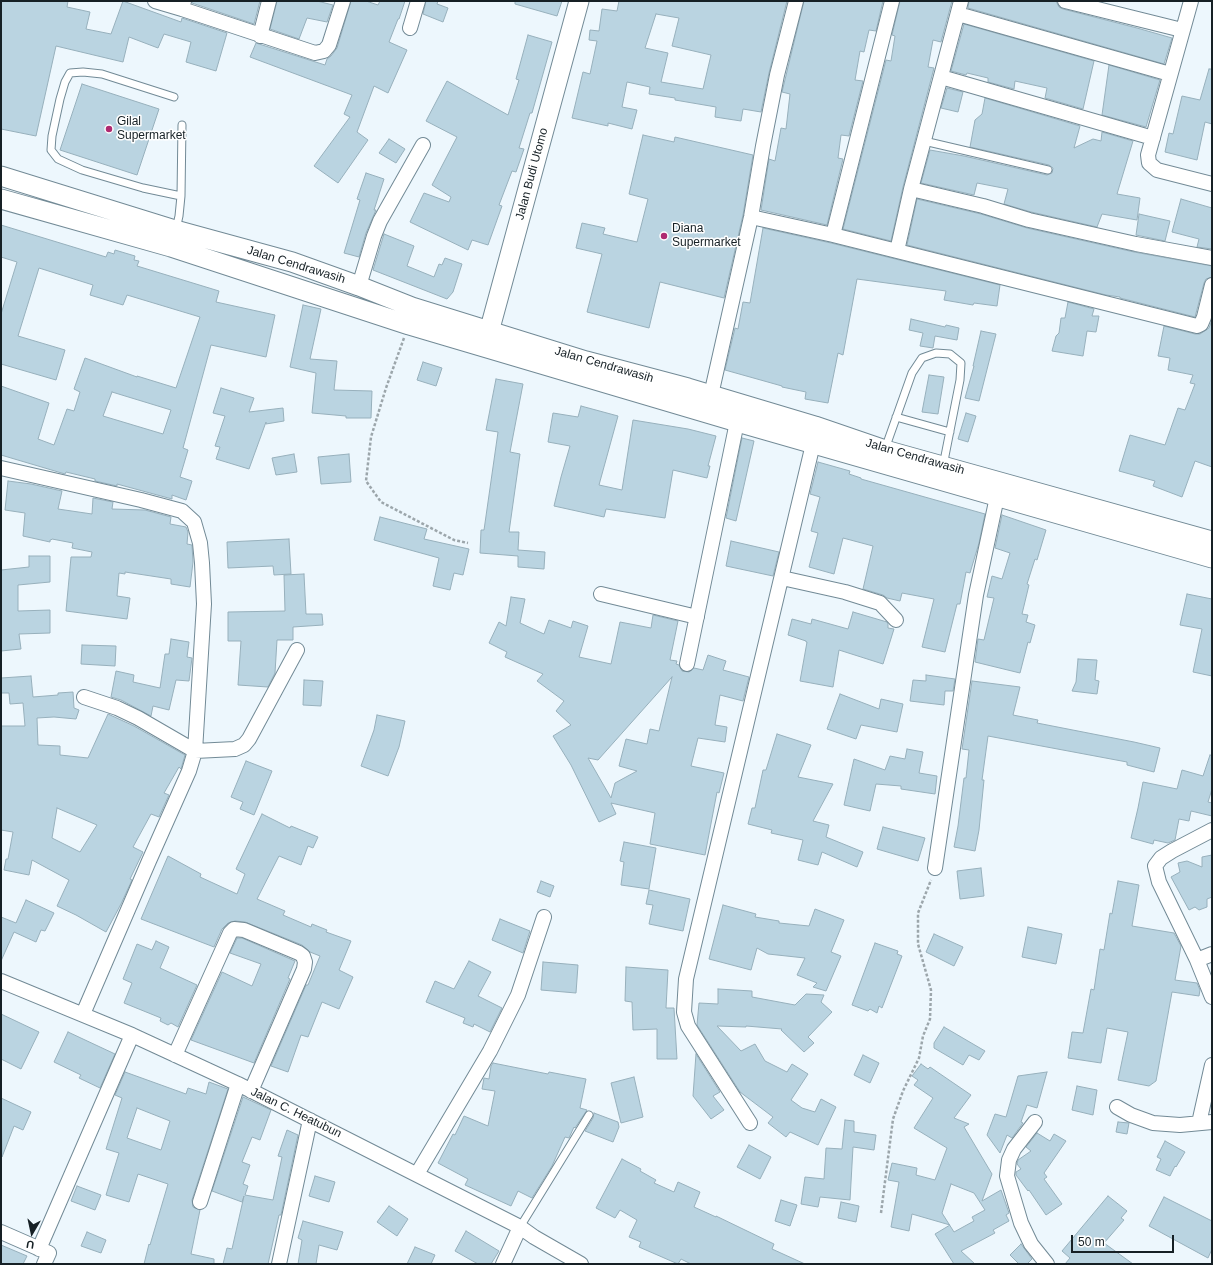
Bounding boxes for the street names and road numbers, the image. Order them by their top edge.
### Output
street label: Jalan Budi Utomo [513,126,551,222]
street label: Jalan Cendrawasih [245,243,347,287]
street label: Jalan Cendrawasih [553,344,655,386]
street label: Jalan Cendrawasih [864,436,966,478]
street label: Jalan C. Heatubun [248,1085,344,1141]

